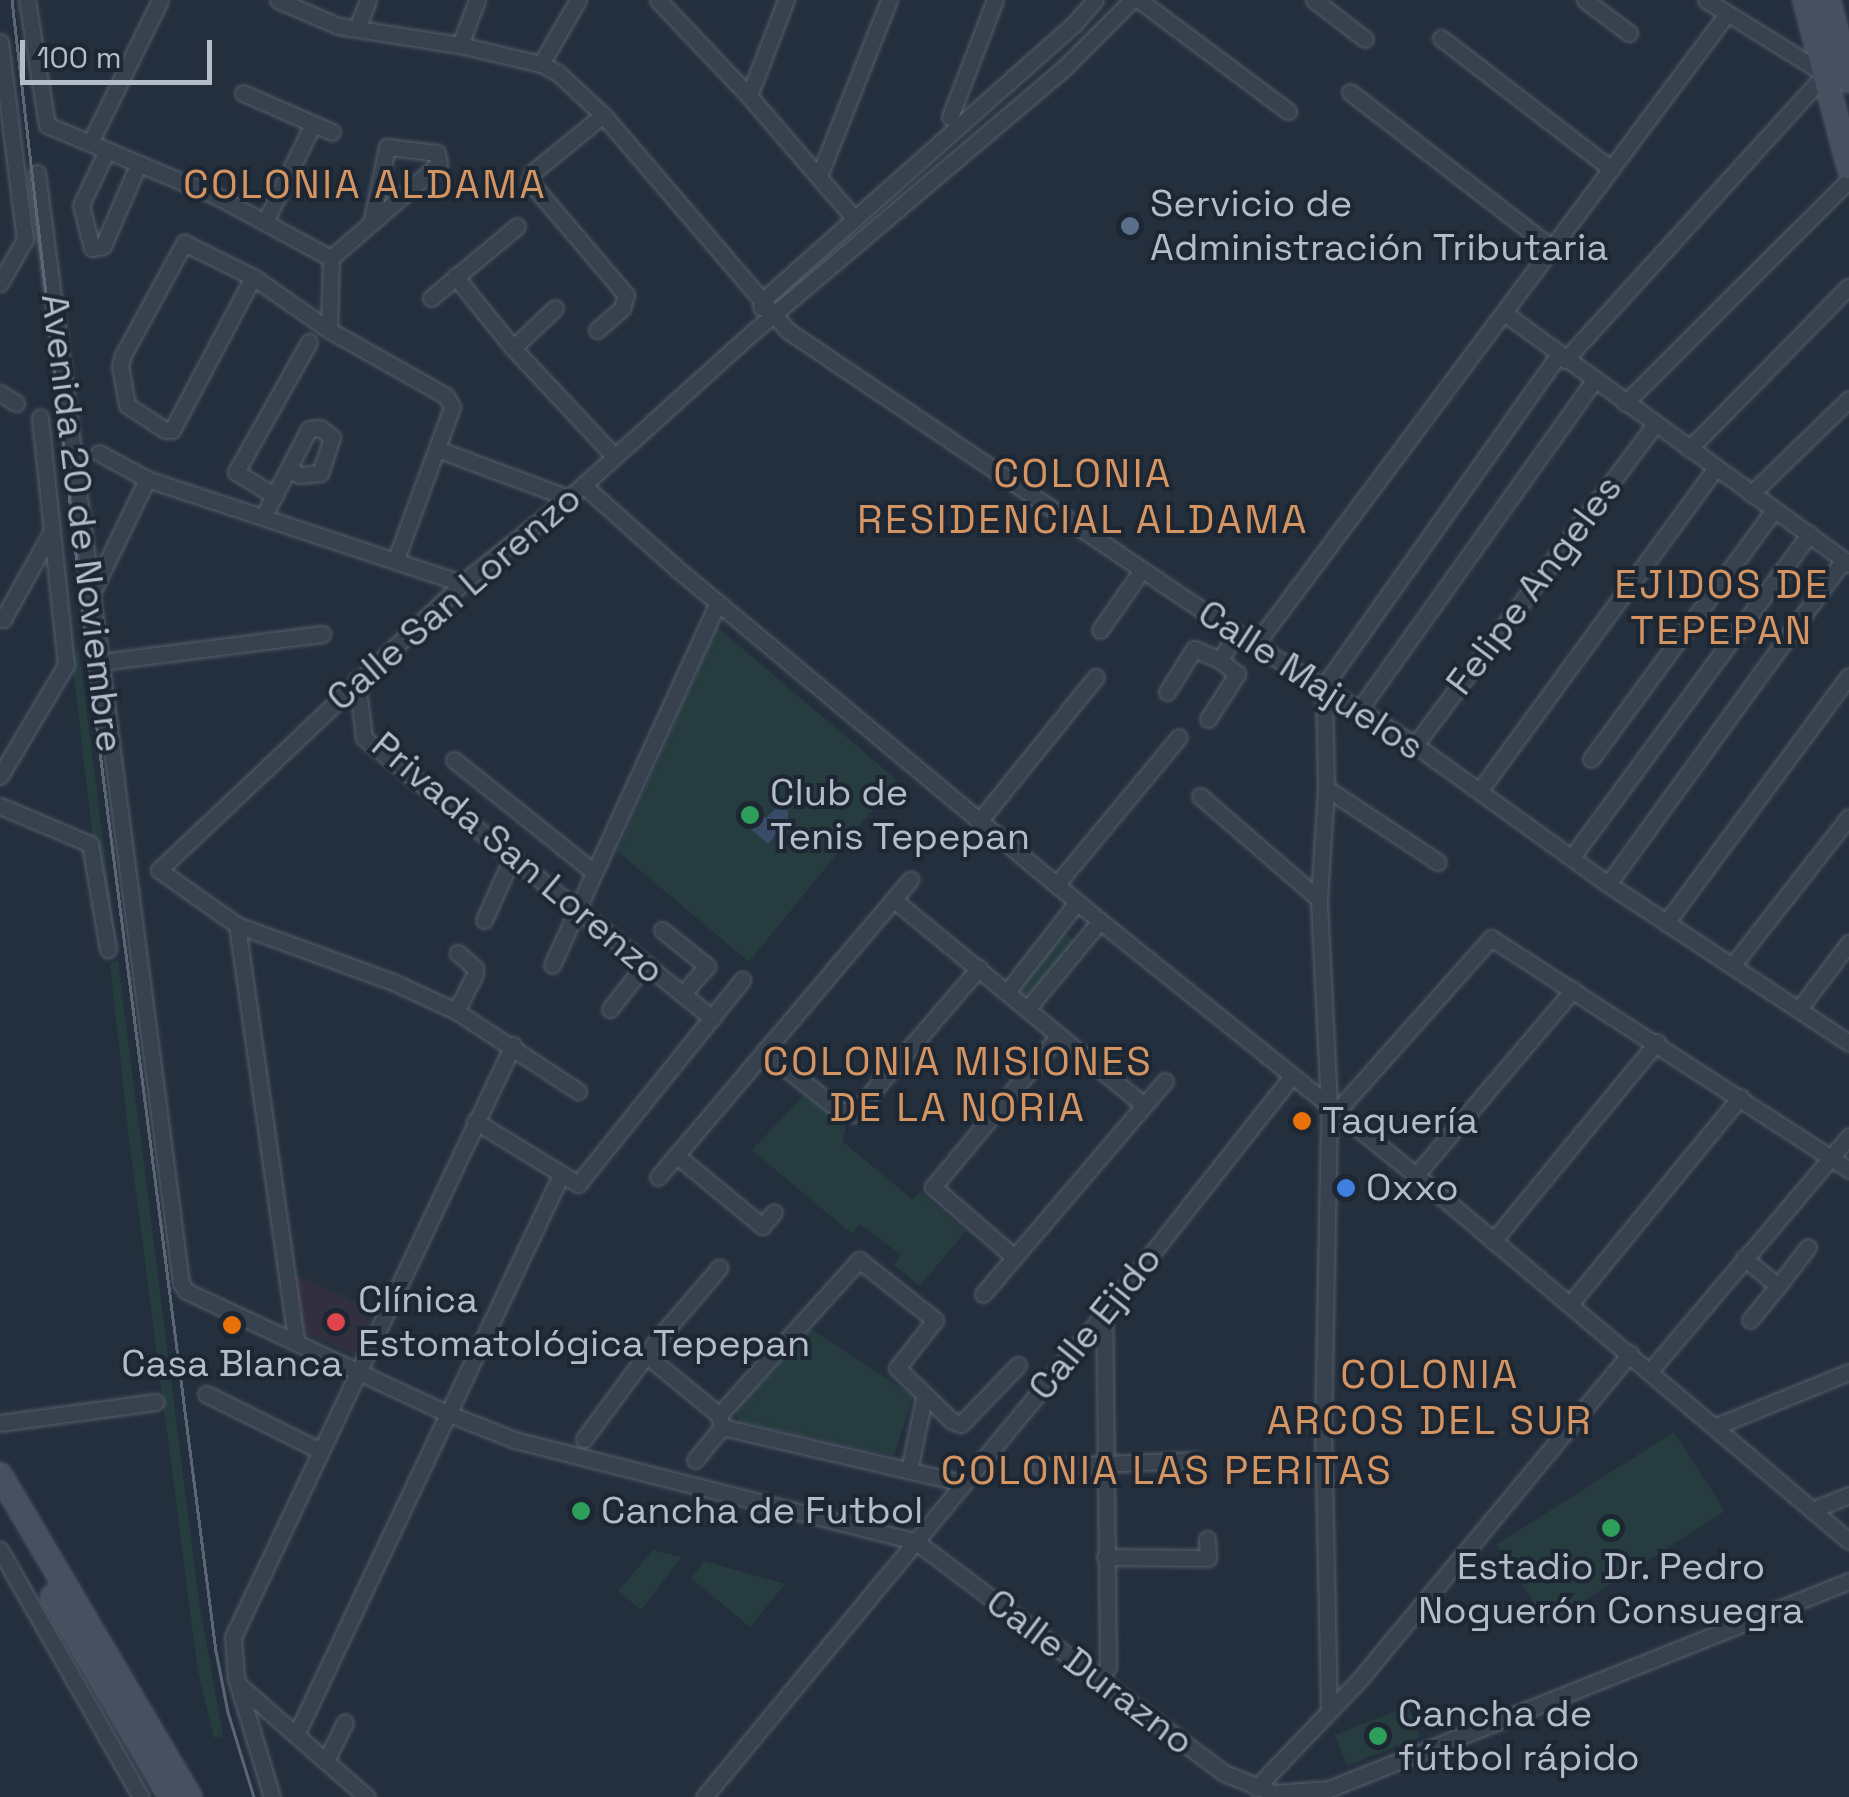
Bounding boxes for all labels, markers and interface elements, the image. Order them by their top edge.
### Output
scale bar [25,20,218,82]
text: 100 m [37,38,122,77]
district label: COLONIA ALDAMA [182,161,548,209]
place label: Servicio de Administración Tributaria [1150,181,1609,270]
marker: Servicio de Administración Tributaria [1119,215,1141,237]
street label: Avenida 20 de Noviembre [31,291,133,755]
district label: COLONIA RESIDENCIAL ALDAMA [856,450,1310,544]
street label: Felipe Angeles [1436,466,1632,704]
street label: Calle San Lorenzo [318,475,590,721]
district label: EJIDOS DE TEPEPAN [1614,561,1830,655]
street label: Calle Majuelos [1190,590,1432,770]
street label: Privada San Lorenzo [362,722,674,994]
place label: Club de Tenis Tepepan [770,770,1031,859]
marker: Club de Tenis Tepepan [739,804,761,826]
district label: COLONIA MISIONES DE LA NORIA [762,1038,1154,1132]
place label: Taquería [1322,1098,1478,1144]
marker: Taquería [1291,1110,1313,1132]
place label: Oxxo [1366,1165,1459,1211]
marker: Oxxo [1335,1177,1357,1199]
street label: Calle Ejido [1019,1237,1171,1409]
place label: Clínica Estomatológica Tepepan [358,1277,811,1366]
marker: Clínica Estomatológica Tepepan [323,1309,349,1335]
marker: Casa Blanca [221,1314,243,1336]
place label: Casa Blanca [121,1341,343,1387]
district label: COLONIA ARCOS DEL SUR [1266,1351,1594,1445]
district label: COLONIA LAS PERITAS [941,1447,1393,1495]
place label: Cancha de Futbol [601,1488,923,1534]
marker: Cancha de Futbol [570,1500,592,1522]
marker: Estadio Dr. Pedro Noguerón Consuegra [1600,1517,1622,1539]
place label: Estadio Dr. Pedro Noguerón Consuegra [1418,1544,1804,1634]
street label: Calle Durazno [977,1579,1203,1765]
place label: Cancha de fútbol rápido [1398,1691,1640,1780]
marker: Cancha de fútbol rápido [1367,1725,1389,1747]

